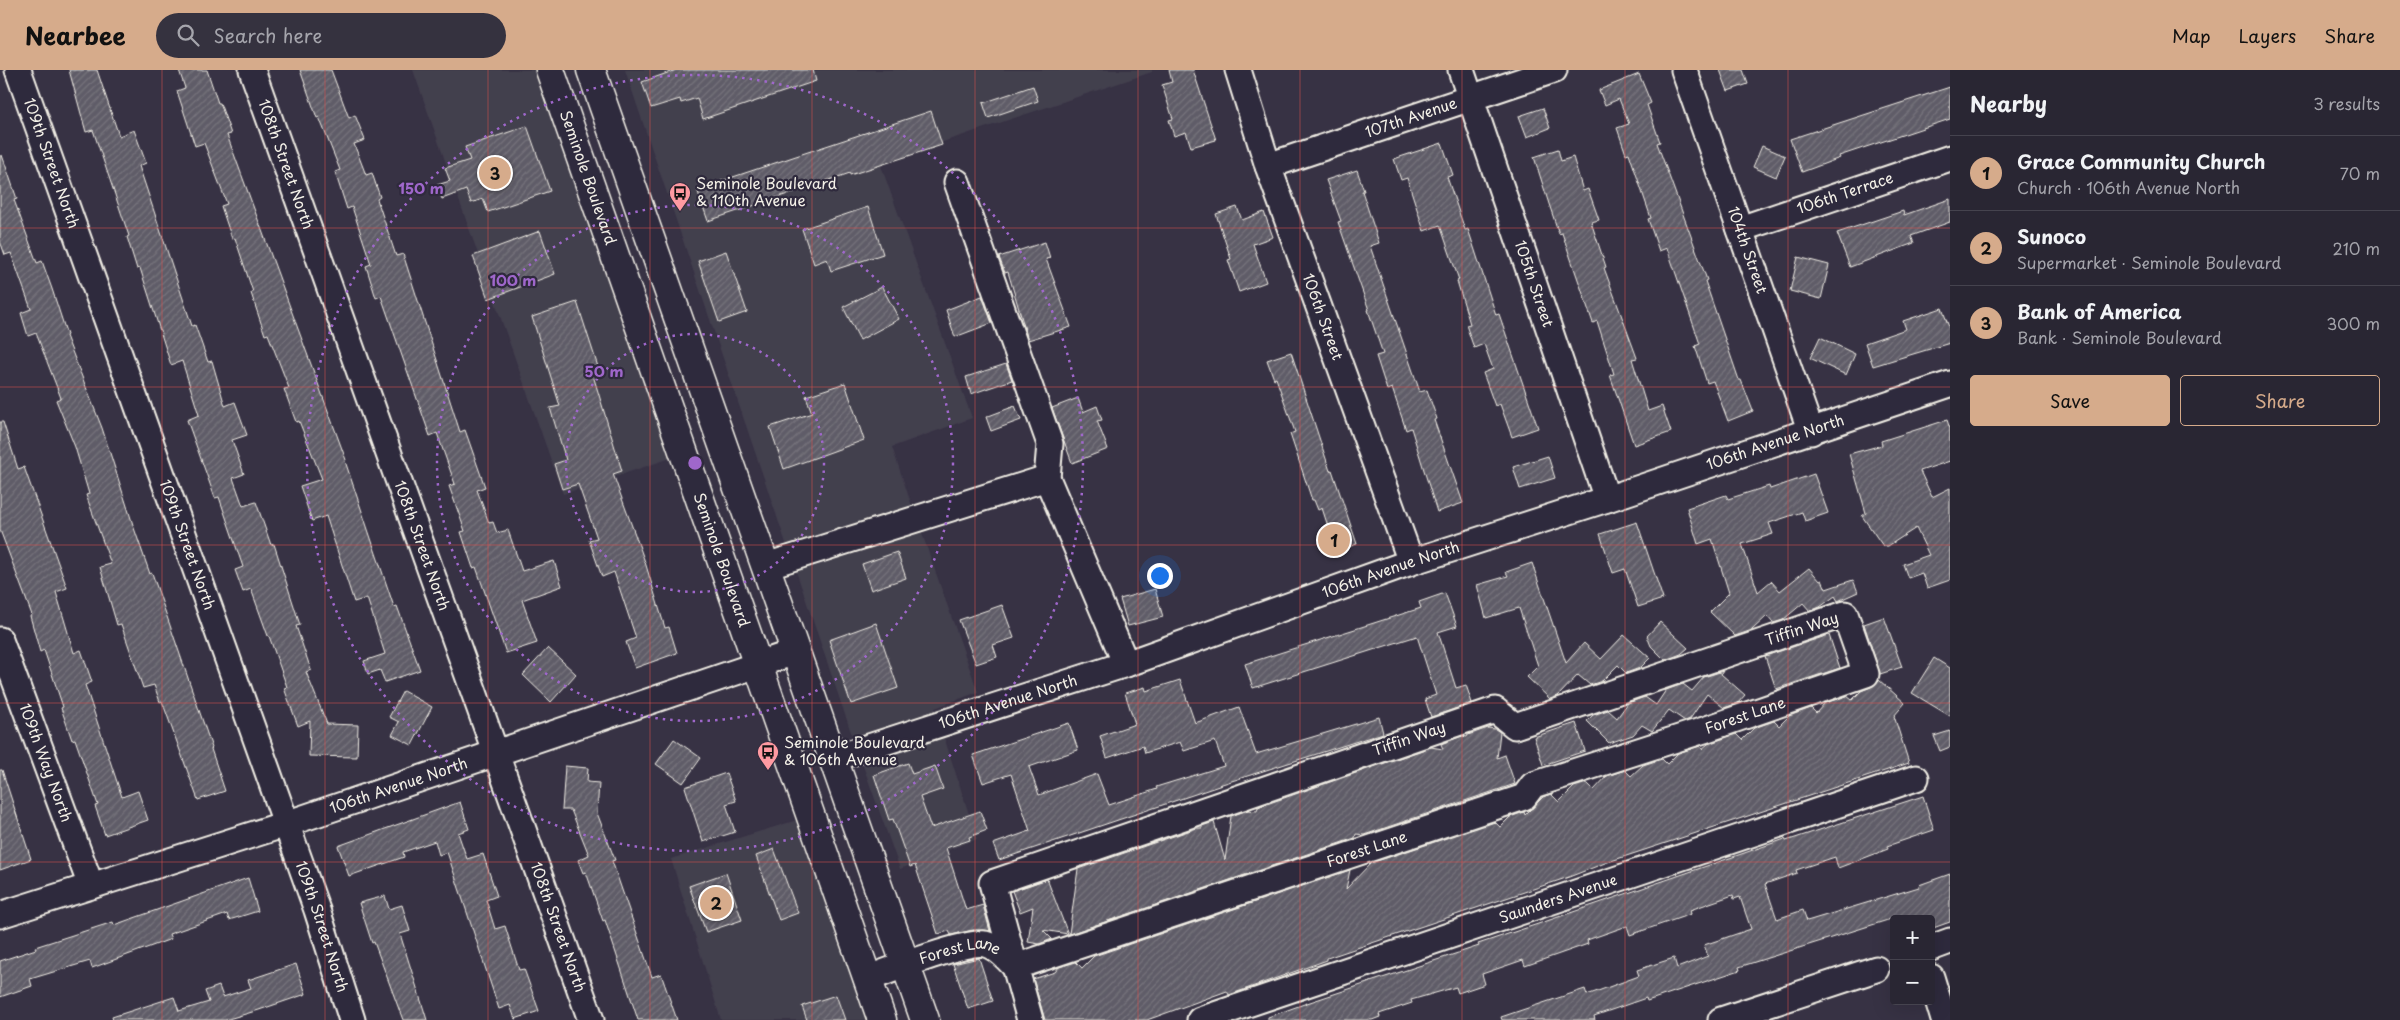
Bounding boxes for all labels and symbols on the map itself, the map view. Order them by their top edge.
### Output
street label: 107th Avenue [1362,90,1460,143]
street label: 109th Street North [19,94,86,231]
street label: 108th Street North [253,95,321,232]
street label: Seminole Boulevard [555,107,623,248]
pin: 3 [479,154,511,192]
street label: 106th Terrace [1793,165,1896,219]
place label: Seminole Boulevard & 110th Avenue [696,171,837,211]
text: 150 m [398,176,444,199]
bus stop icon: Seminole Boulevard & 110th Avenue [668,181,692,212]
street label: 104th Street [1723,203,1775,296]
street label: 105th Street [1510,237,1561,330]
text: 100 m [490,268,536,291]
street label: 106th Street [1298,270,1350,363]
text: 50 m [585,359,623,382]
street label: 106th Avenue North [1703,407,1847,475]
centre of rings [686,454,704,472]
street label: 109th Street North [155,476,222,613]
street label: 108th Street North [389,477,457,613]
street label: Seminole Boulevard [688,489,757,630]
pin: 1 [1318,521,1350,559]
street label: 106th Avenue North [1319,539,1463,603]
your location [1147,563,1173,589]
street label: Tiffin Way [1762,605,1841,650]
street label: 106th Avenue North [935,668,1080,734]
street label: Forest Lane [1701,690,1788,739]
street label: 109th Way North [14,700,79,825]
street label: Tiffin Way [1369,714,1448,761]
place label: Seminole Boulevard & 106th Avenue [784,730,925,770]
bus stop icon: Seminole Boulevard & 106th Avenue [756,740,780,771]
street label: 106th Avenue North [326,751,470,819]
street label: Forest Lane [1323,824,1410,872]
street label: 109th Street North [290,858,355,995]
street label: 108th Street North [525,858,593,995]
street label: Saunders Avenue [1495,867,1620,928]
pin: 2 [700,884,732,922]
street label: Forest Lane [915,930,1007,969]

